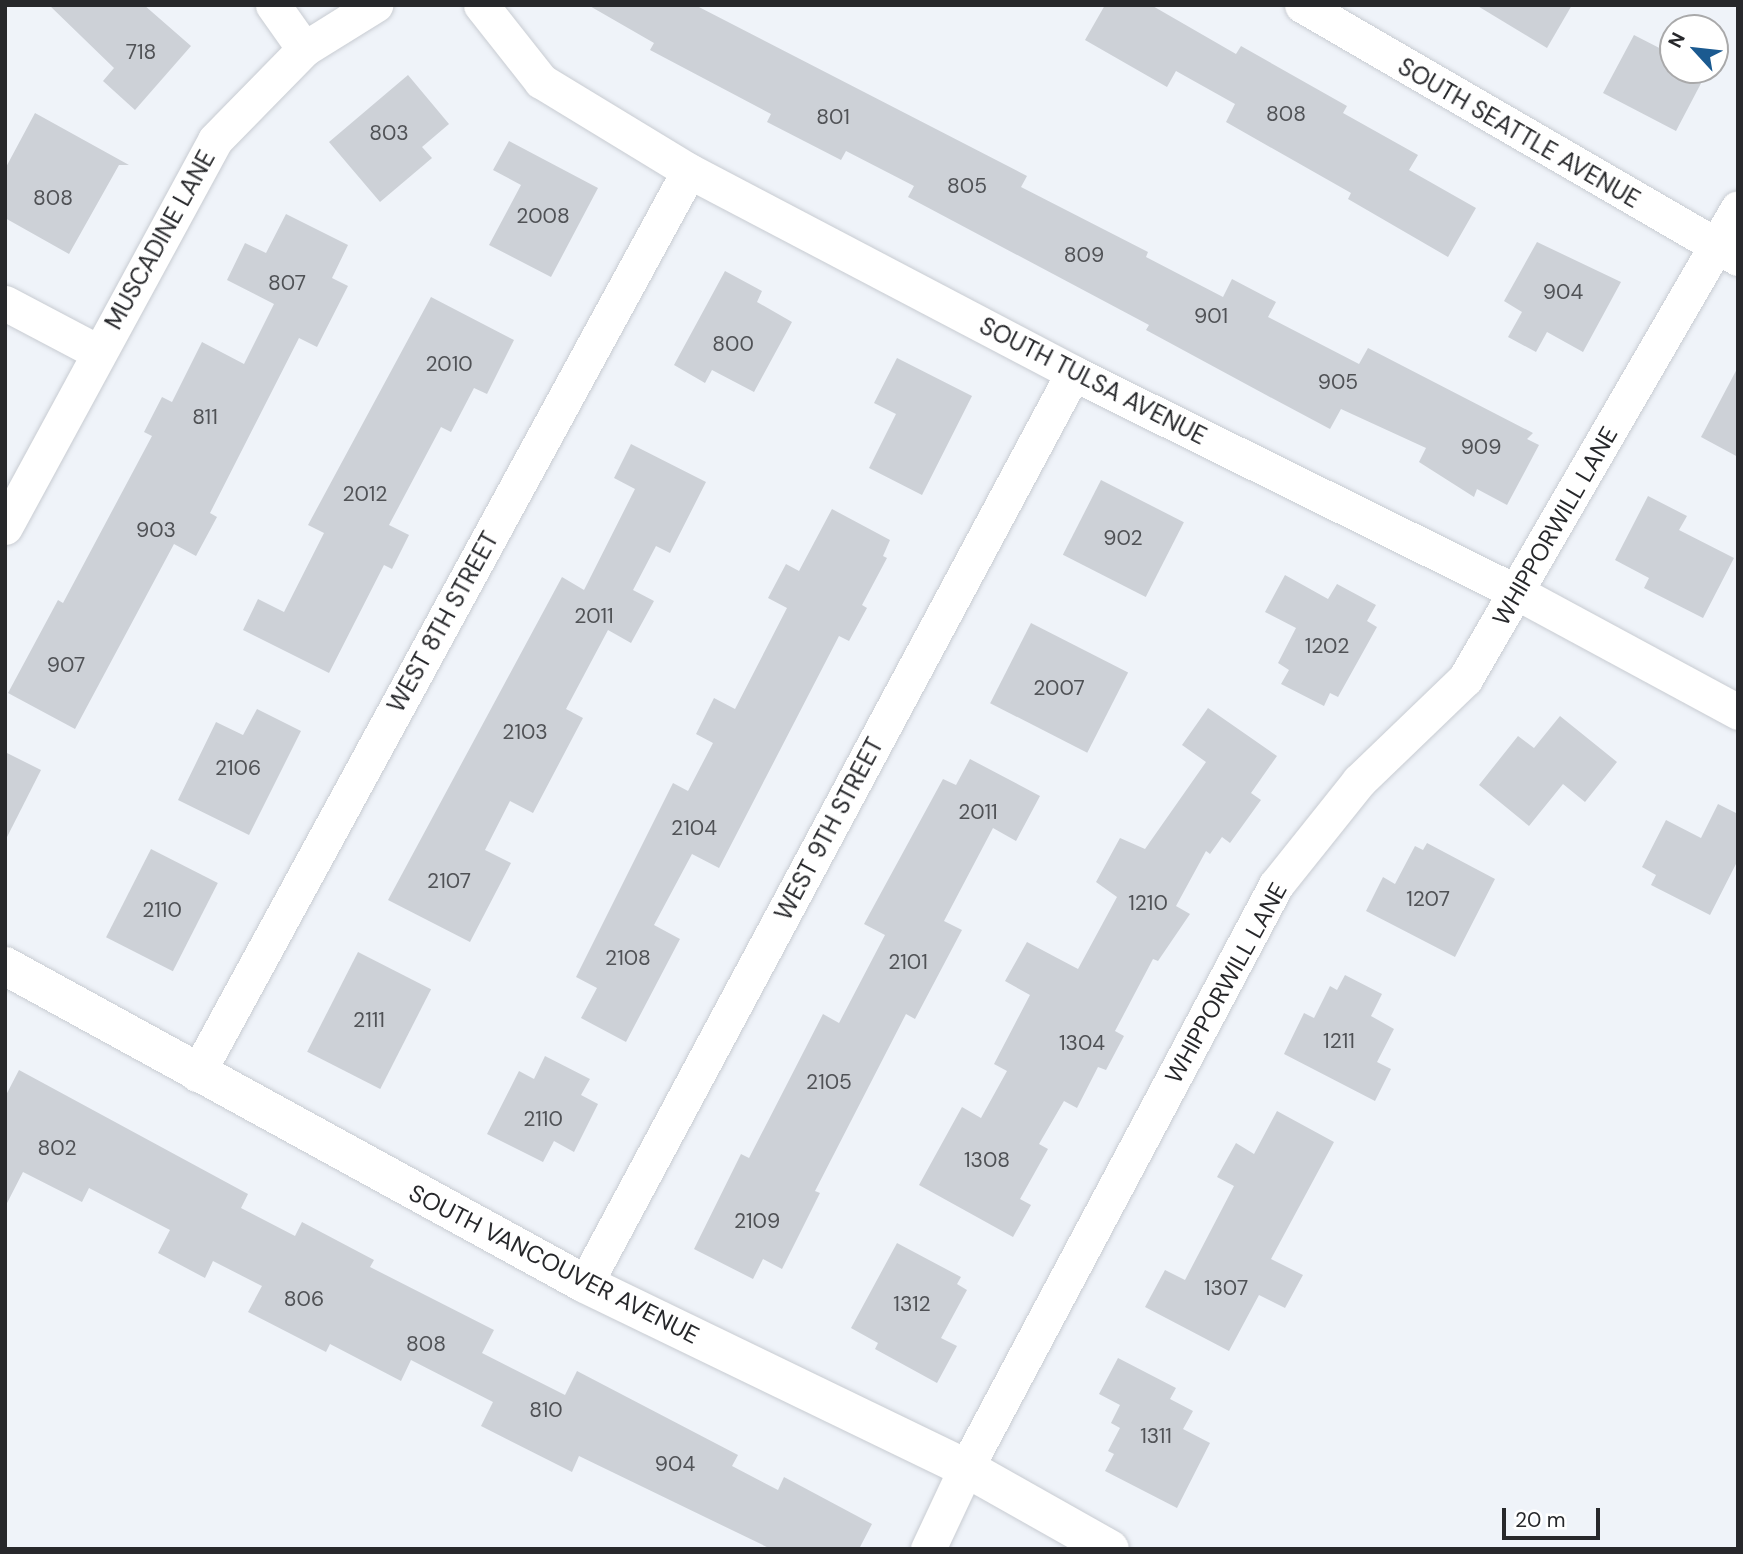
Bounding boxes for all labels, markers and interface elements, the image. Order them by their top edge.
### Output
north arrow [1659,14,1729,84]
text: N [1662,28,1691,52]
house number: 718 [126,39,156,65]
street label: SOUTH SEATTLE AVENUE [1393,52,1645,214]
house number: 808 [1266,101,1306,127]
house number: 801 [816,104,850,130]
house number: 803 [369,120,409,146]
street label: MUSCADINE LANE [99,146,221,334]
house number: 805 [947,173,987,199]
house number: 808 [33,185,73,211]
house number: 2008 [516,203,570,229]
house number: 809 [1064,242,1104,268]
house number: 807 [268,270,306,296]
house number: 904 [1543,279,1583,305]
house number: 901 [1194,303,1228,329]
street label: SOUTH TULSA AVENUE [975,311,1211,451]
house number: 800 [712,331,754,357]
house number: 2010 [425,351,473,377]
house number: 905 [1318,369,1358,395]
house number: 811 [192,404,218,430]
street label: WHIPPORWILL LANE [1486,421,1624,631]
house number: 909 [1461,434,1501,460]
house number: 2012 [343,481,387,507]
house number: 903 [136,517,176,543]
house number: 902 [1103,525,1143,551]
street label: WEST 8TH STREET [381,527,505,717]
house number: 2011 [574,603,614,629]
house number: 1202 [1305,633,1349,659]
house number: 907 [47,652,85,678]
house number: 2007 [1033,675,1085,701]
house number: 2103 [502,719,548,745]
street label: WEST 9TH STREET [769,733,889,925]
house number: 2106 [215,755,261,781]
house number: 2011 [958,799,998,825]
house number: 2104 [671,815,717,841]
house number: 2107 [427,868,471,894]
street label: WHIPPORWILL LANE [1159,878,1293,1088]
house number: 1207 [1406,886,1450,912]
house number: 1210 [1128,890,1168,916]
house number: 2110 [142,897,182,923]
house number: 2108 [605,945,651,971]
house number: 2101 [888,949,928,975]
house number: 2111 [353,1007,385,1033]
house number: 1211 [1323,1028,1355,1054]
house number: 1304 [1059,1030,1105,1056]
house number: 2105 [806,1069,852,1095]
house number: 2110 [523,1106,563,1132]
house number: 802 [37,1135,77,1161]
house number: 1308 [964,1147,1010,1173]
street label: SOUTH VANCOUVER AVENUE [404,1178,704,1350]
house number: 2109 [734,1208,780,1234]
house number: 1307 [1204,1275,1248,1301]
house number: 806 [284,1286,324,1312]
house number: 1312 [893,1291,931,1317]
house number: 808 [406,1331,446,1357]
house number: 810 [529,1397,563,1423]
house number: 1311 [1140,1423,1172,1449]
house number: 904 [655,1451,695,1477]
scale bar [1505,1494,1603,1538]
text: 20 m [1515,1506,1566,1534]

